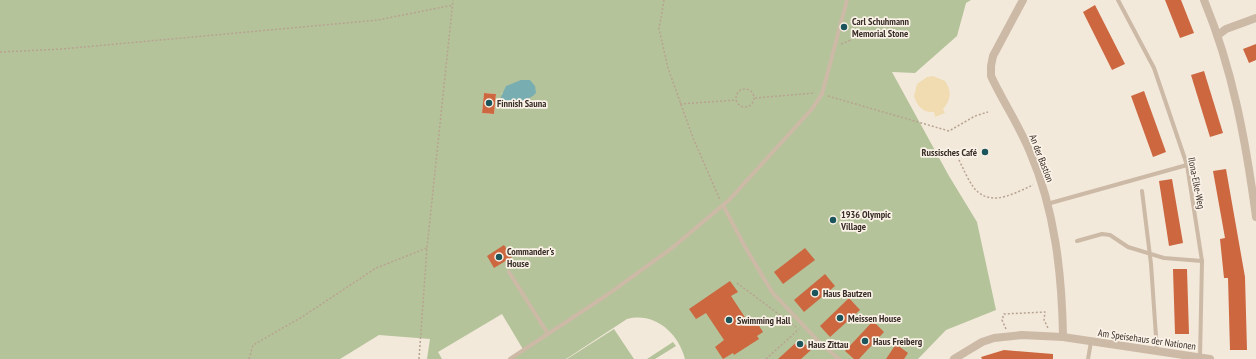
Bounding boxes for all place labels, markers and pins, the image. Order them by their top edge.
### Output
place label: Carl Schuhmann Memorial Stone [852,15,910,40]
marker: Carl Schuhmann Memorial Stone [839,22,849,32]
place label: Finnish Sauna [497,97,546,110]
marker: Finnish Sauna [484,98,494,108]
place label: Russisches Café [921,146,977,159]
marker: Russisches Café [980,147,990,157]
place label: 1936 Olympic Village [840,208,891,233]
marker: 1936 Olympic Village [828,215,838,225]
place label: Commander's House [507,245,555,270]
marker: Commander's House [494,252,504,262]
place label: Haus Bautzen [823,287,872,300]
marker: Haus Bautzen [810,288,820,298]
place label: Meissen House [848,312,901,325]
marker: Meissen House [835,313,845,323]
place label: Swimming Hall [737,314,791,327]
marker: Swimming Hall [724,315,734,325]
place label: Haus Freiberg [873,335,923,348]
marker: Haus Freiberg [860,336,870,346]
place label: Haus Zittau [808,338,849,351]
marker: Haus Zittau [795,339,805,349]

